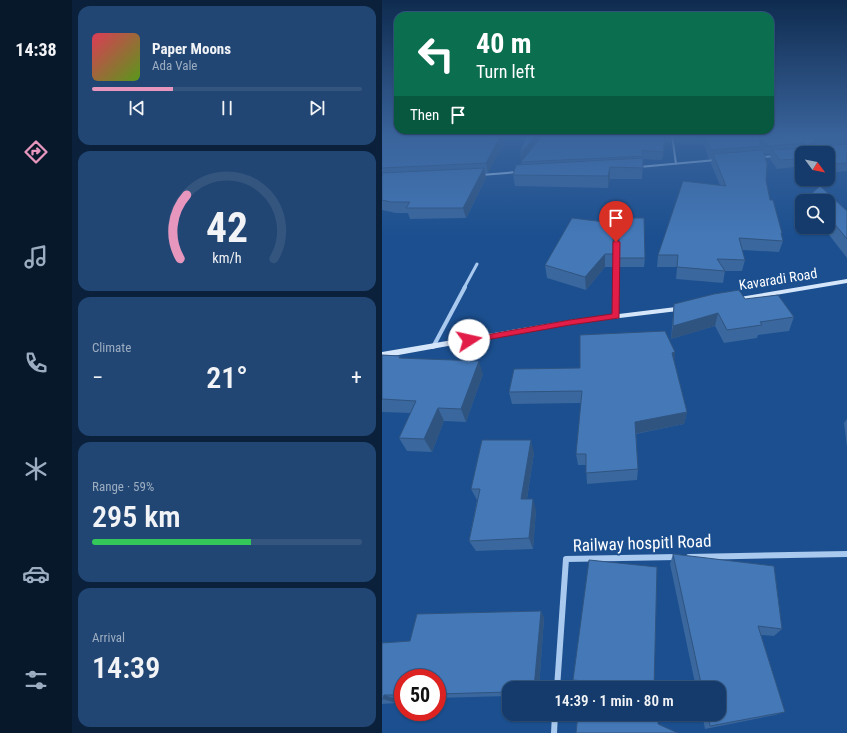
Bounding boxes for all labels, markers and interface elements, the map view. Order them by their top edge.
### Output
text: 40 m [476,27,532,60]
icon: left [410,28,462,80]
text: 14:38 [15,39,57,60]
text: Paper Moons [152,40,231,58]
text: Ada Vale [152,58,197,73]
text: Turn left [476,61,535,82]
icon: previous [126,97,148,119]
icon: pause [216,97,238,119]
icon: next [306,97,328,119]
icon: arrive [447,104,469,126]
text: Then [410,106,439,124]
icon: directions [22,138,50,166]
north arrow [795,146,835,186]
map controls [795,146,835,234]
button: search [795,194,835,234]
pin [599,201,633,242]
text: 42 [206,203,248,252]
icon: arrive [605,207,627,229]
icon: music [22,243,50,271]
text: km/h [212,250,242,266]
street label: Kavaradi Road [738,265,818,293]
position arrow [448,319,490,361]
text: Climate [92,340,131,355]
icon: phone [22,349,50,377]
text: 21° [206,360,248,395]
text: − [92,365,103,390]
text: + [351,365,362,390]
icon: climate [22,455,50,483]
text: Range · 59% [92,479,154,494]
text: 295 km [92,499,181,534]
street label: Railway hospitl Road [572,531,712,555]
icon: car [22,560,50,588]
text: Arrival [92,630,125,645]
text: 14:39 [92,650,160,685]
icon: filters [22,666,50,694]
speed limit sign: 50 [394,669,446,721]
text: 14:39 · 1 min · 80 m [554,692,674,710]

